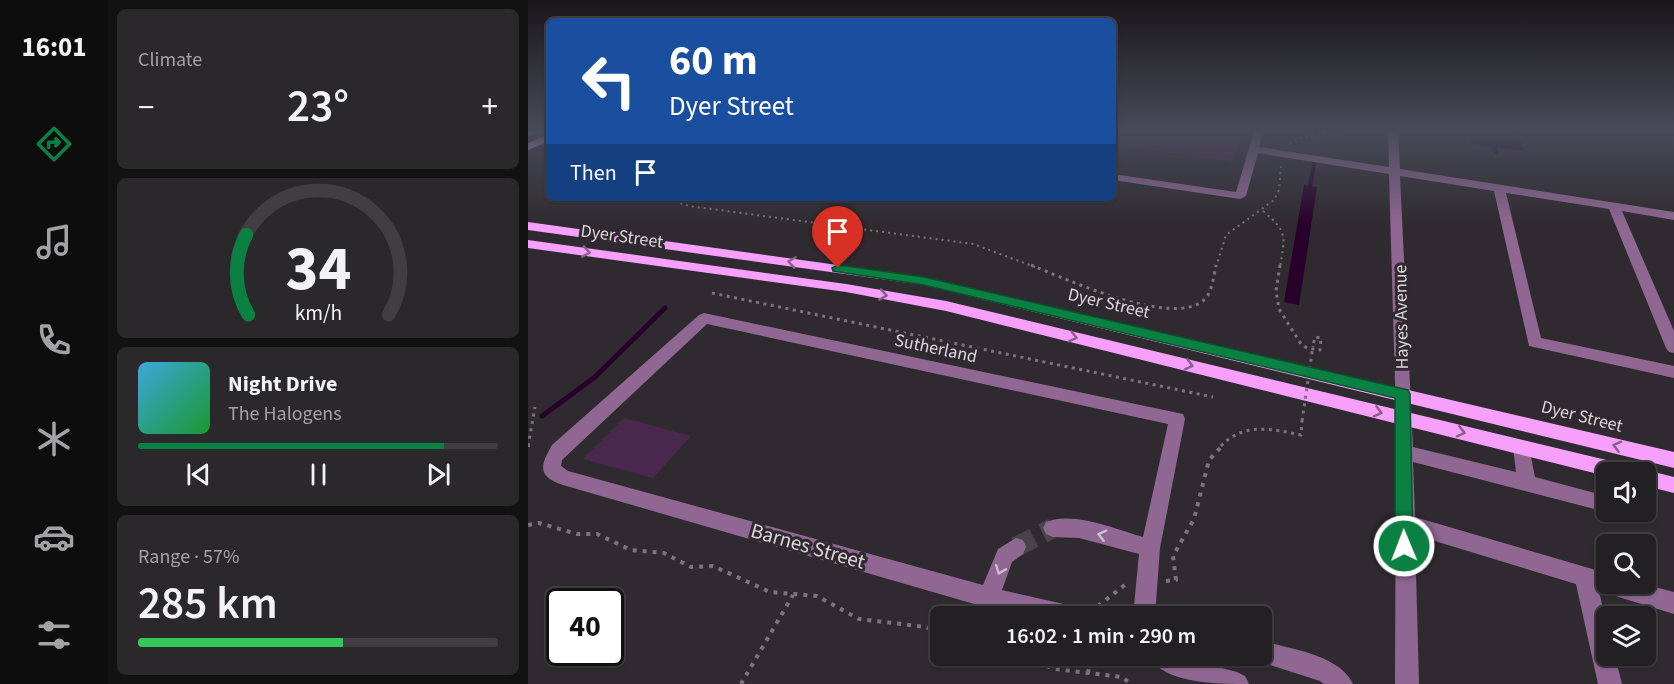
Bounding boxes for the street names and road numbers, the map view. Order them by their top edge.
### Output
street label: Dyer Street [579,218,665,255]
street label: Hayes Avenue [1388,264,1415,370]
street label: Dyer Street [1066,282,1152,325]
street label: Sutherland [892,328,980,369]
street label: Dyer Street [1538,394,1625,439]
street label: Barnes Street [747,515,869,577]

